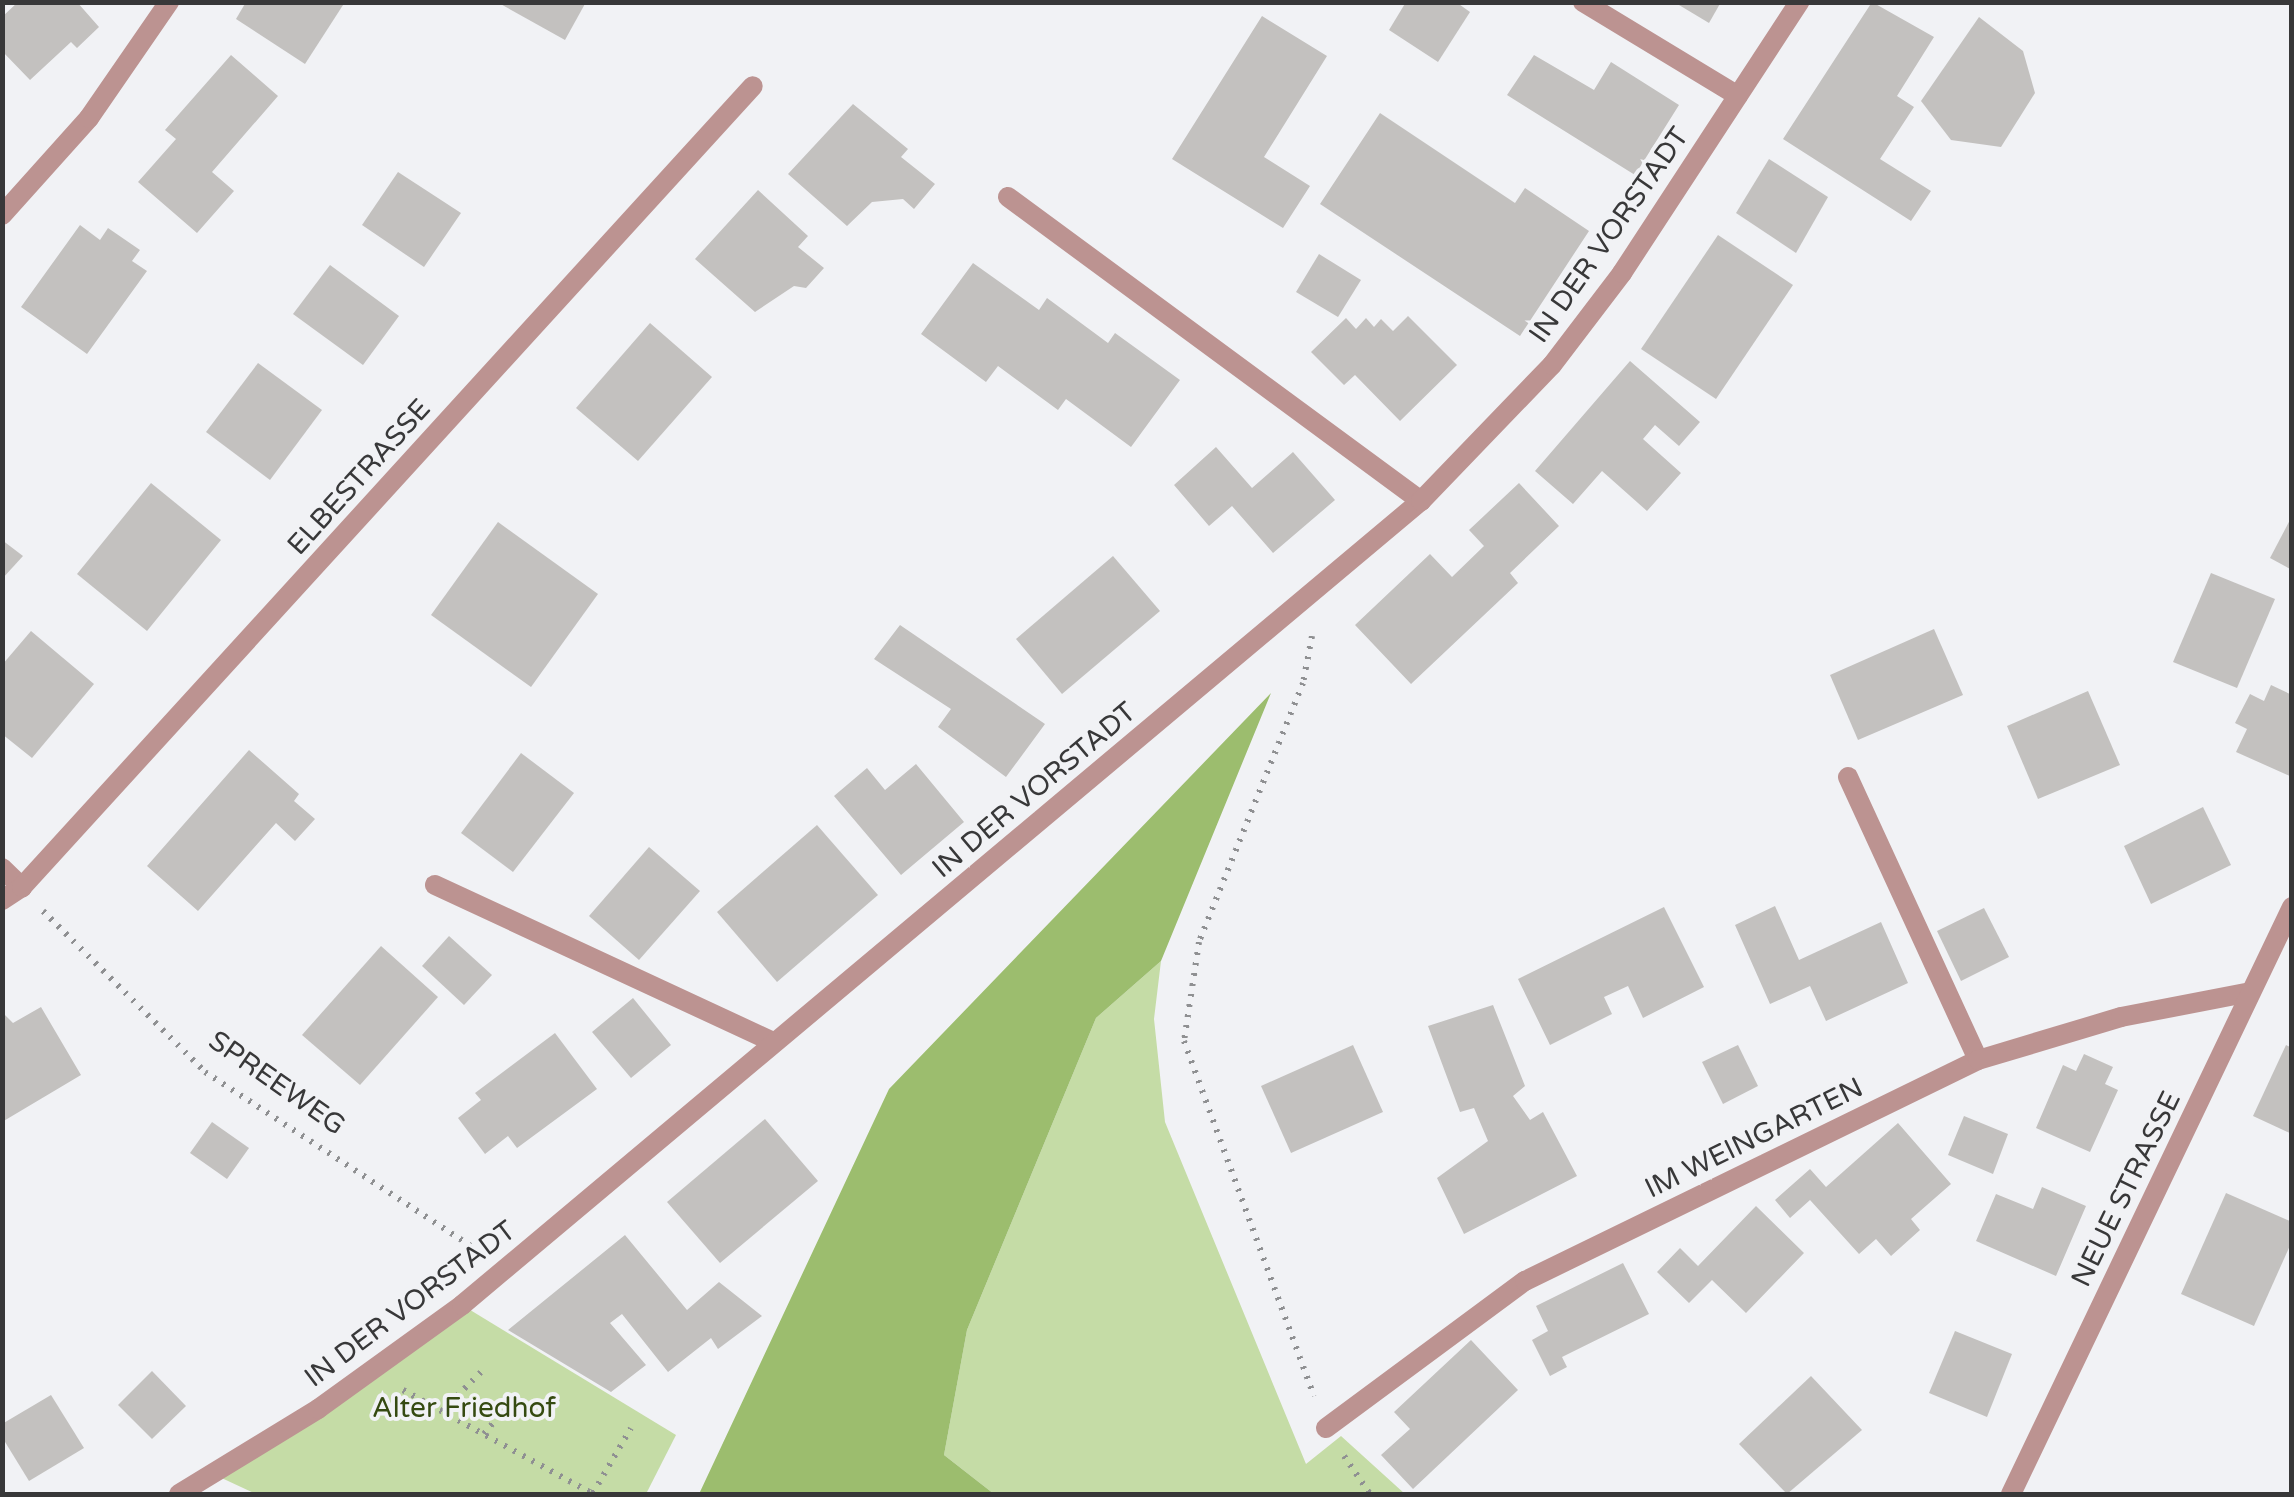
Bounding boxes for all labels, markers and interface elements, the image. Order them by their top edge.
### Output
street label: IN DER VORSTADT [1522,121,1696,349]
street label: ELBESTRASSE [280,392,438,562]
street label: IN DER VORSTADT [925,695,1143,885]
street label: SPREEWEG [202,1024,352,1142]
street label: IM WEINGARTEN [1640,1071,1868,1205]
street label: NEUE STRASSE [2064,1086,2188,1292]
street label: IN DER VORSTADT [298,1214,522,1394]
park label: Alter Friedhof [372,1391,556,1425]

